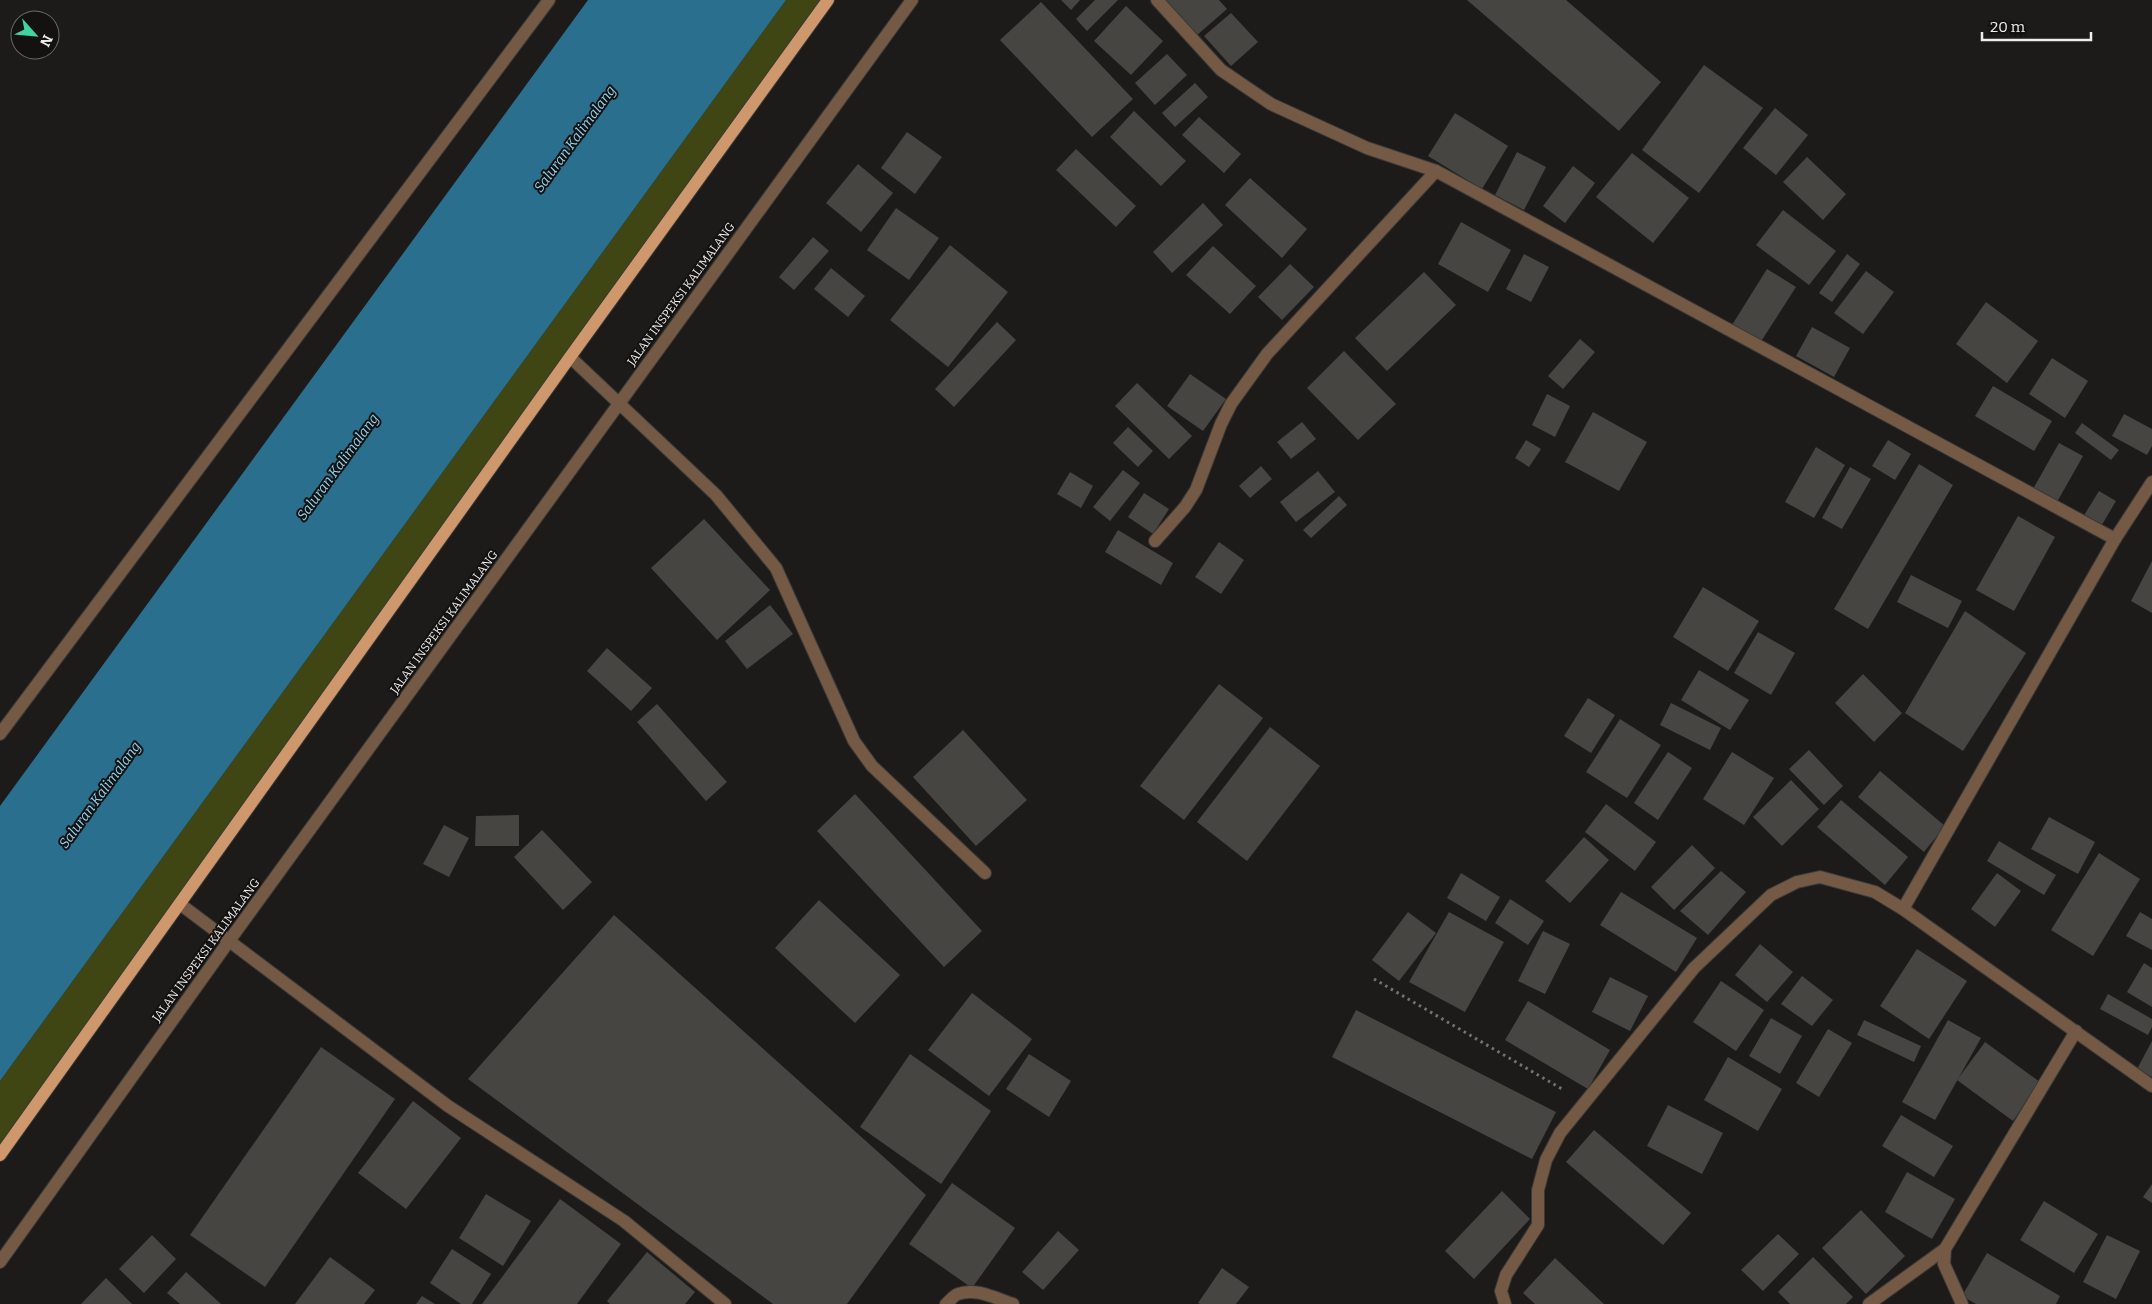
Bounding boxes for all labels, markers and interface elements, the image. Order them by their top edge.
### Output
north arrow [10,10,60,60]
scale bar [1982,10,2091,42]
text: 20 m [1990,18,2026,36]
text: N [36,32,56,50]
water label: Saluran Kalimalang [531,82,619,196]
street label: JALAN INSPEKSI KALIMALANG [624,220,738,369]
water label: Saluran Kalimalang [294,410,382,524]
street label: JALAN INSPEKSI KALIMALANG [387,548,501,697]
water label: Saluran Kalimalang [56,738,144,852]
street label: JALAN INSPEKSI KALIMALANG [149,876,263,1025]

